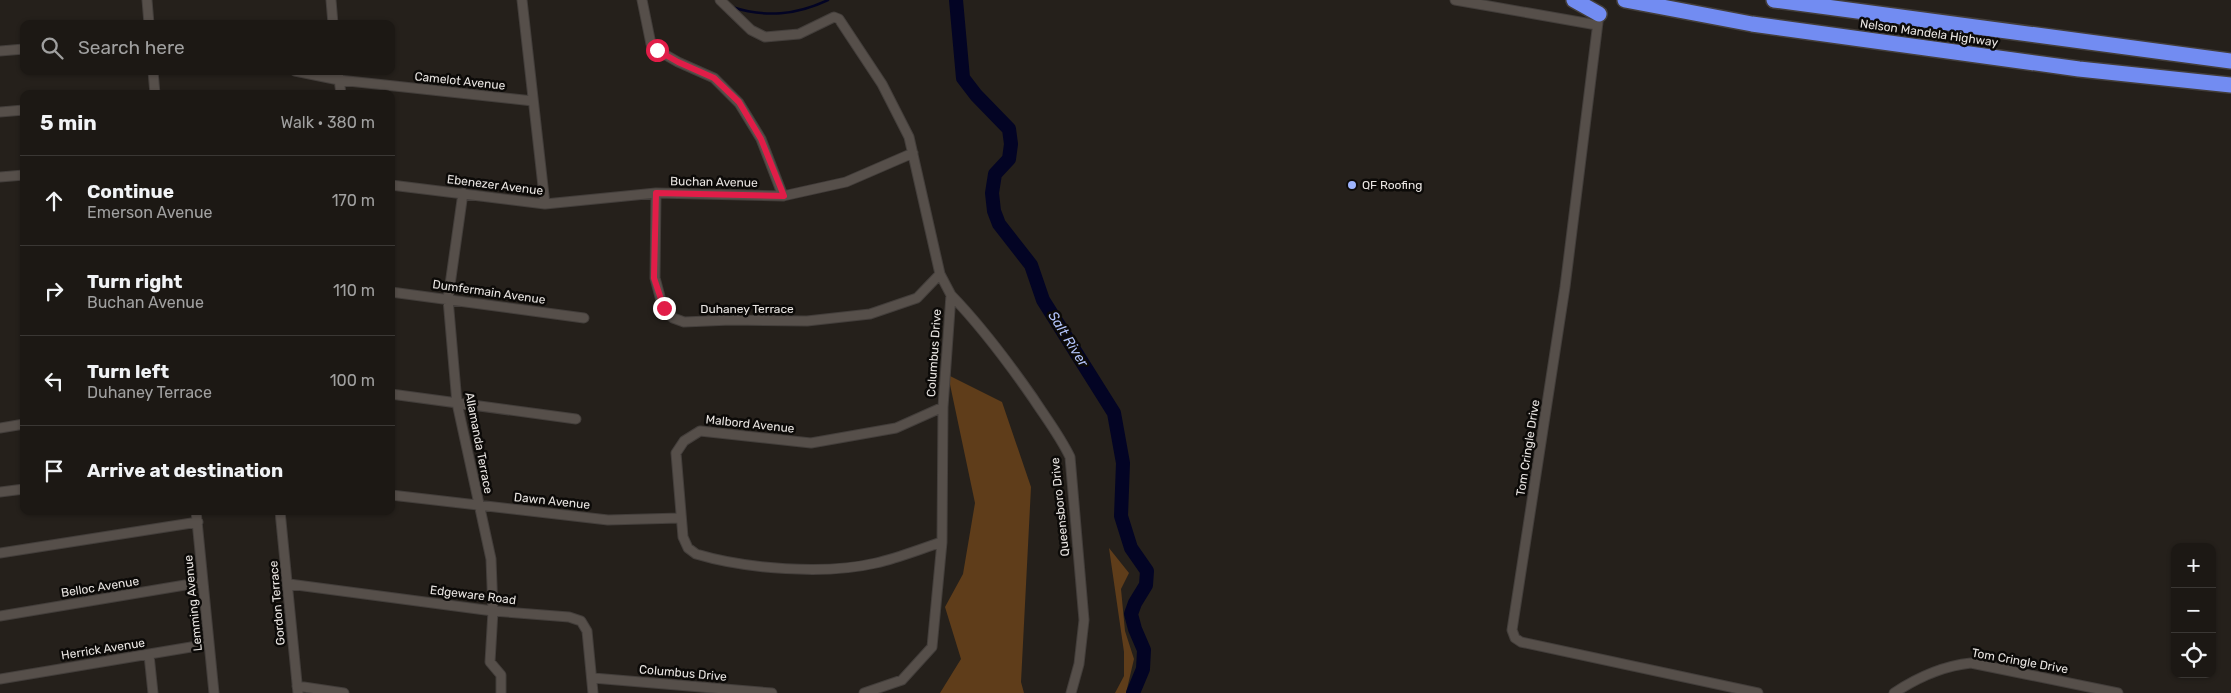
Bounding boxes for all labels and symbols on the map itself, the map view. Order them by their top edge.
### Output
street label: Nelson Mandela Highway [1859,16,1999,50]
route start [646,39,669,62]
street label: Camelot Avenue [414,69,506,93]
street label: Ebenezer Avenue [446,172,544,198]
street label: Buchan Avenue [670,174,758,190]
place label: QF Roofing [1362,178,1422,192]
marker: QF Roofing [1346,179,1358,191]
street label: Dumfermain Avenue [432,277,547,307]
route end [653,297,676,320]
street label: Duhaney Terrace [700,302,794,316]
street label: Columbus Drive [924,308,944,397]
water label: Salt River [1044,308,1092,371]
street label: Allamanda Terrace [462,391,496,495]
street label: Tom Cringle Drive [1513,398,1543,497]
street label: Malbord Avenue [705,412,795,436]
street label: Queensboro Drive [1048,457,1072,557]
street label: Dawn Avenue [513,490,591,512]
street label: Lemming Avenue [181,554,205,652]
street label: Gordon Terrace [266,560,288,646]
street label: Belloc Avenue [60,574,140,600]
street label: Edgeware Road [429,583,517,607]
street label: Herrick Avenue [60,635,146,663]
street label: Tom Cringle Drive [1971,646,2070,676]
street label: Columbus Drive [639,662,728,684]

